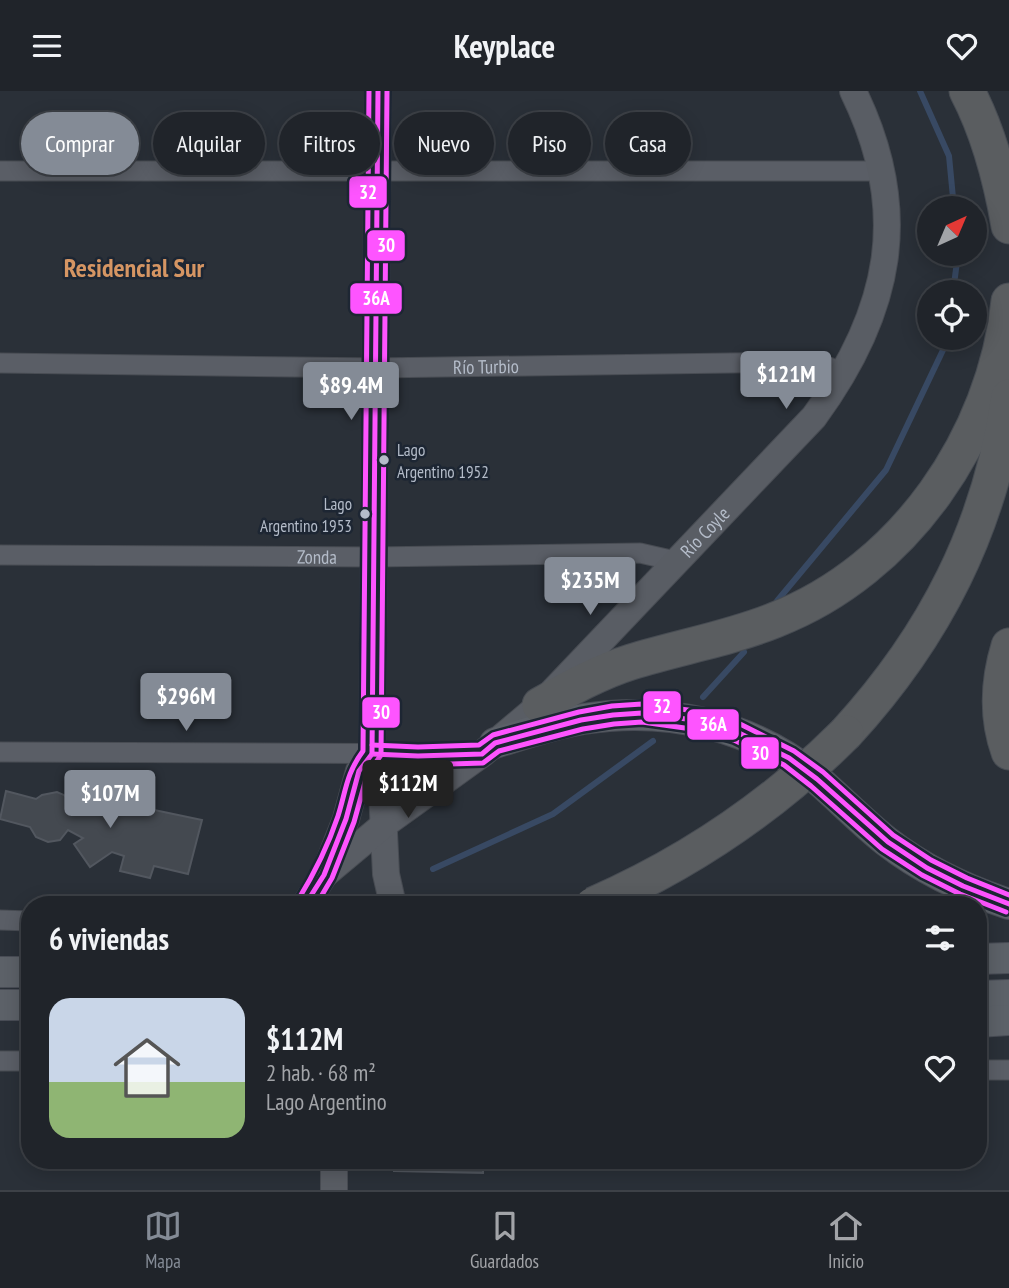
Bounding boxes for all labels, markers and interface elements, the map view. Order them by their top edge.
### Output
text: Keyplace [454,25,555,67]
icon: menu [28,27,66,65]
icon: heart [943,27,981,65]
chip: Comprar [21,112,139,175]
chip: Alquilar [153,112,265,175]
chip: Filtros [279,112,380,175]
chip: Nuevo [394,112,494,175]
chip: Piso [508,112,591,175]
chip: Casa [605,112,691,175]
line badge: 32 [348,175,388,209]
text: 32 [359,180,377,204]
north arrow [917,196,987,266]
map controls [917,196,987,350]
line badge: 30 [366,229,406,262]
text: 30 [377,233,395,257]
district label: Residencial Sur [64,251,205,284]
button: locate [917,280,987,350]
line badge: 36A [349,282,403,315]
text: 36A [362,286,390,310]
pin: $121M [737,351,835,411]
street label: Río Turbio [453,354,519,379]
text: $121M [756,359,816,388]
pin: $89.4M [294,363,408,422]
text: $89.4M [319,370,383,399]
place label: Lago Argentino 1952 [397,439,489,483]
marker: Lago Argentino 1952 [377,453,391,467]
place label: Lago Argentino 1953 [260,493,352,537]
street label: Río Coyle [675,501,735,562]
marker: Lago Argentino 1953 [358,507,372,521]
street label: Zonda [297,545,337,569]
pin: $235M [541,557,639,617]
text: $235M [560,565,620,594]
pin: $296M [137,673,235,733]
text: $296M [156,681,216,710]
line badge: 32 [642,690,682,723]
text: 32 [653,694,671,718]
line badge: 30 [361,696,401,729]
text: 30 [372,700,390,724]
line badge: 36A [686,708,740,741]
text: 36A [699,712,727,736]
line badge: 30 [740,736,780,770]
text: 30 [751,741,769,765]
pin: $112M [359,761,457,820]
text: $112M [378,768,438,797]
pin: $107M [61,771,159,830]
text: $107M [80,778,140,807]
text: 6 viviendas [49,919,169,958]
icon: filters [921,919,959,957]
text: $112M [266,1019,343,1058]
icon: home [105,1026,189,1110]
icon: heart [921,1049,959,1087]
text: 2 hab. · 68 m² [266,1058,376,1087]
text: Lago Argentino [266,1087,387,1116]
tab: Mapa [144,1207,182,1273]
tab: Guardados [470,1207,539,1273]
tab: Inicio [827,1207,865,1273]

